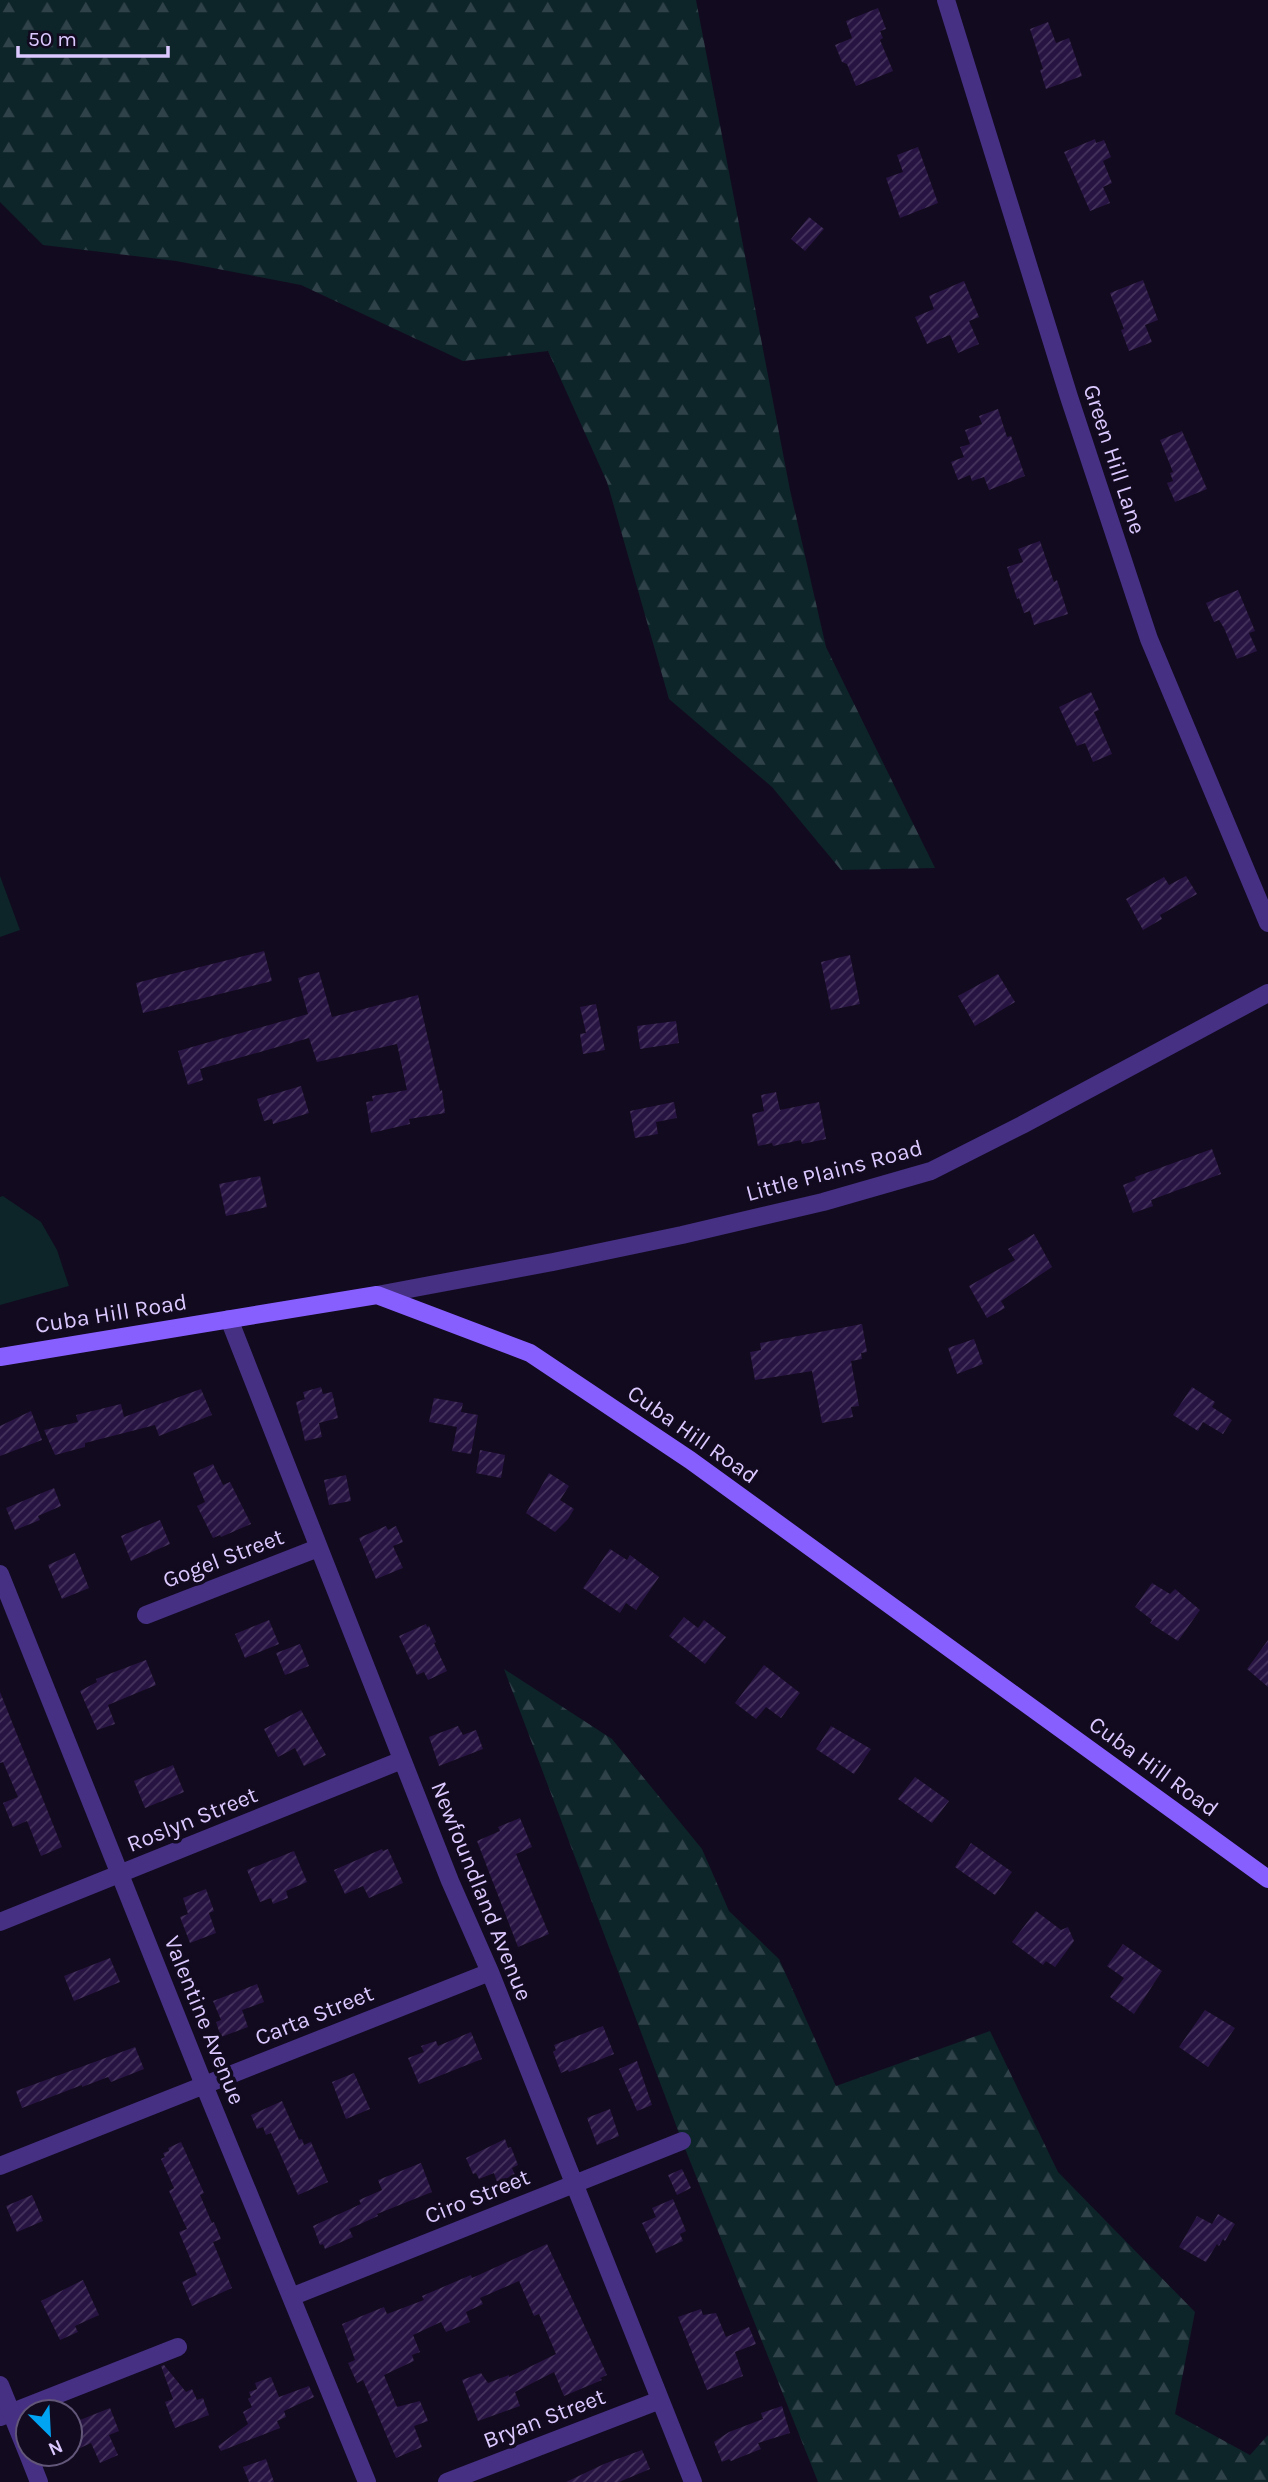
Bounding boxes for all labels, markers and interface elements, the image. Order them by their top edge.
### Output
scale bar [18,14,168,58]
text: 50 m [28,27,77,51]
street label: Green Hill Lane [1078,381,1151,537]
street label: Little Plains Road [743,1134,925,1207]
street label: Cuba Hill Road [33,1288,189,1339]
street label: Cuba Hill Road [622,1379,763,1489]
street label: Gogel Street [159,1523,288,1594]
street label: Cuba Hill Road [1084,1710,1224,1822]
street label: Newfoundland Avenue [425,1778,538,2005]
street label: Roslyn Street [123,1781,262,1858]
street label: Valentine Avenue [158,1932,251,2108]
street label: Carta Street [251,1979,378,2051]
street label: Ciro Street [421,2163,534,2230]
street label: Bryan Street [479,2383,609,2454]
north arrow [14,2398,84,2468]
text: N [45,2435,66,2460]

